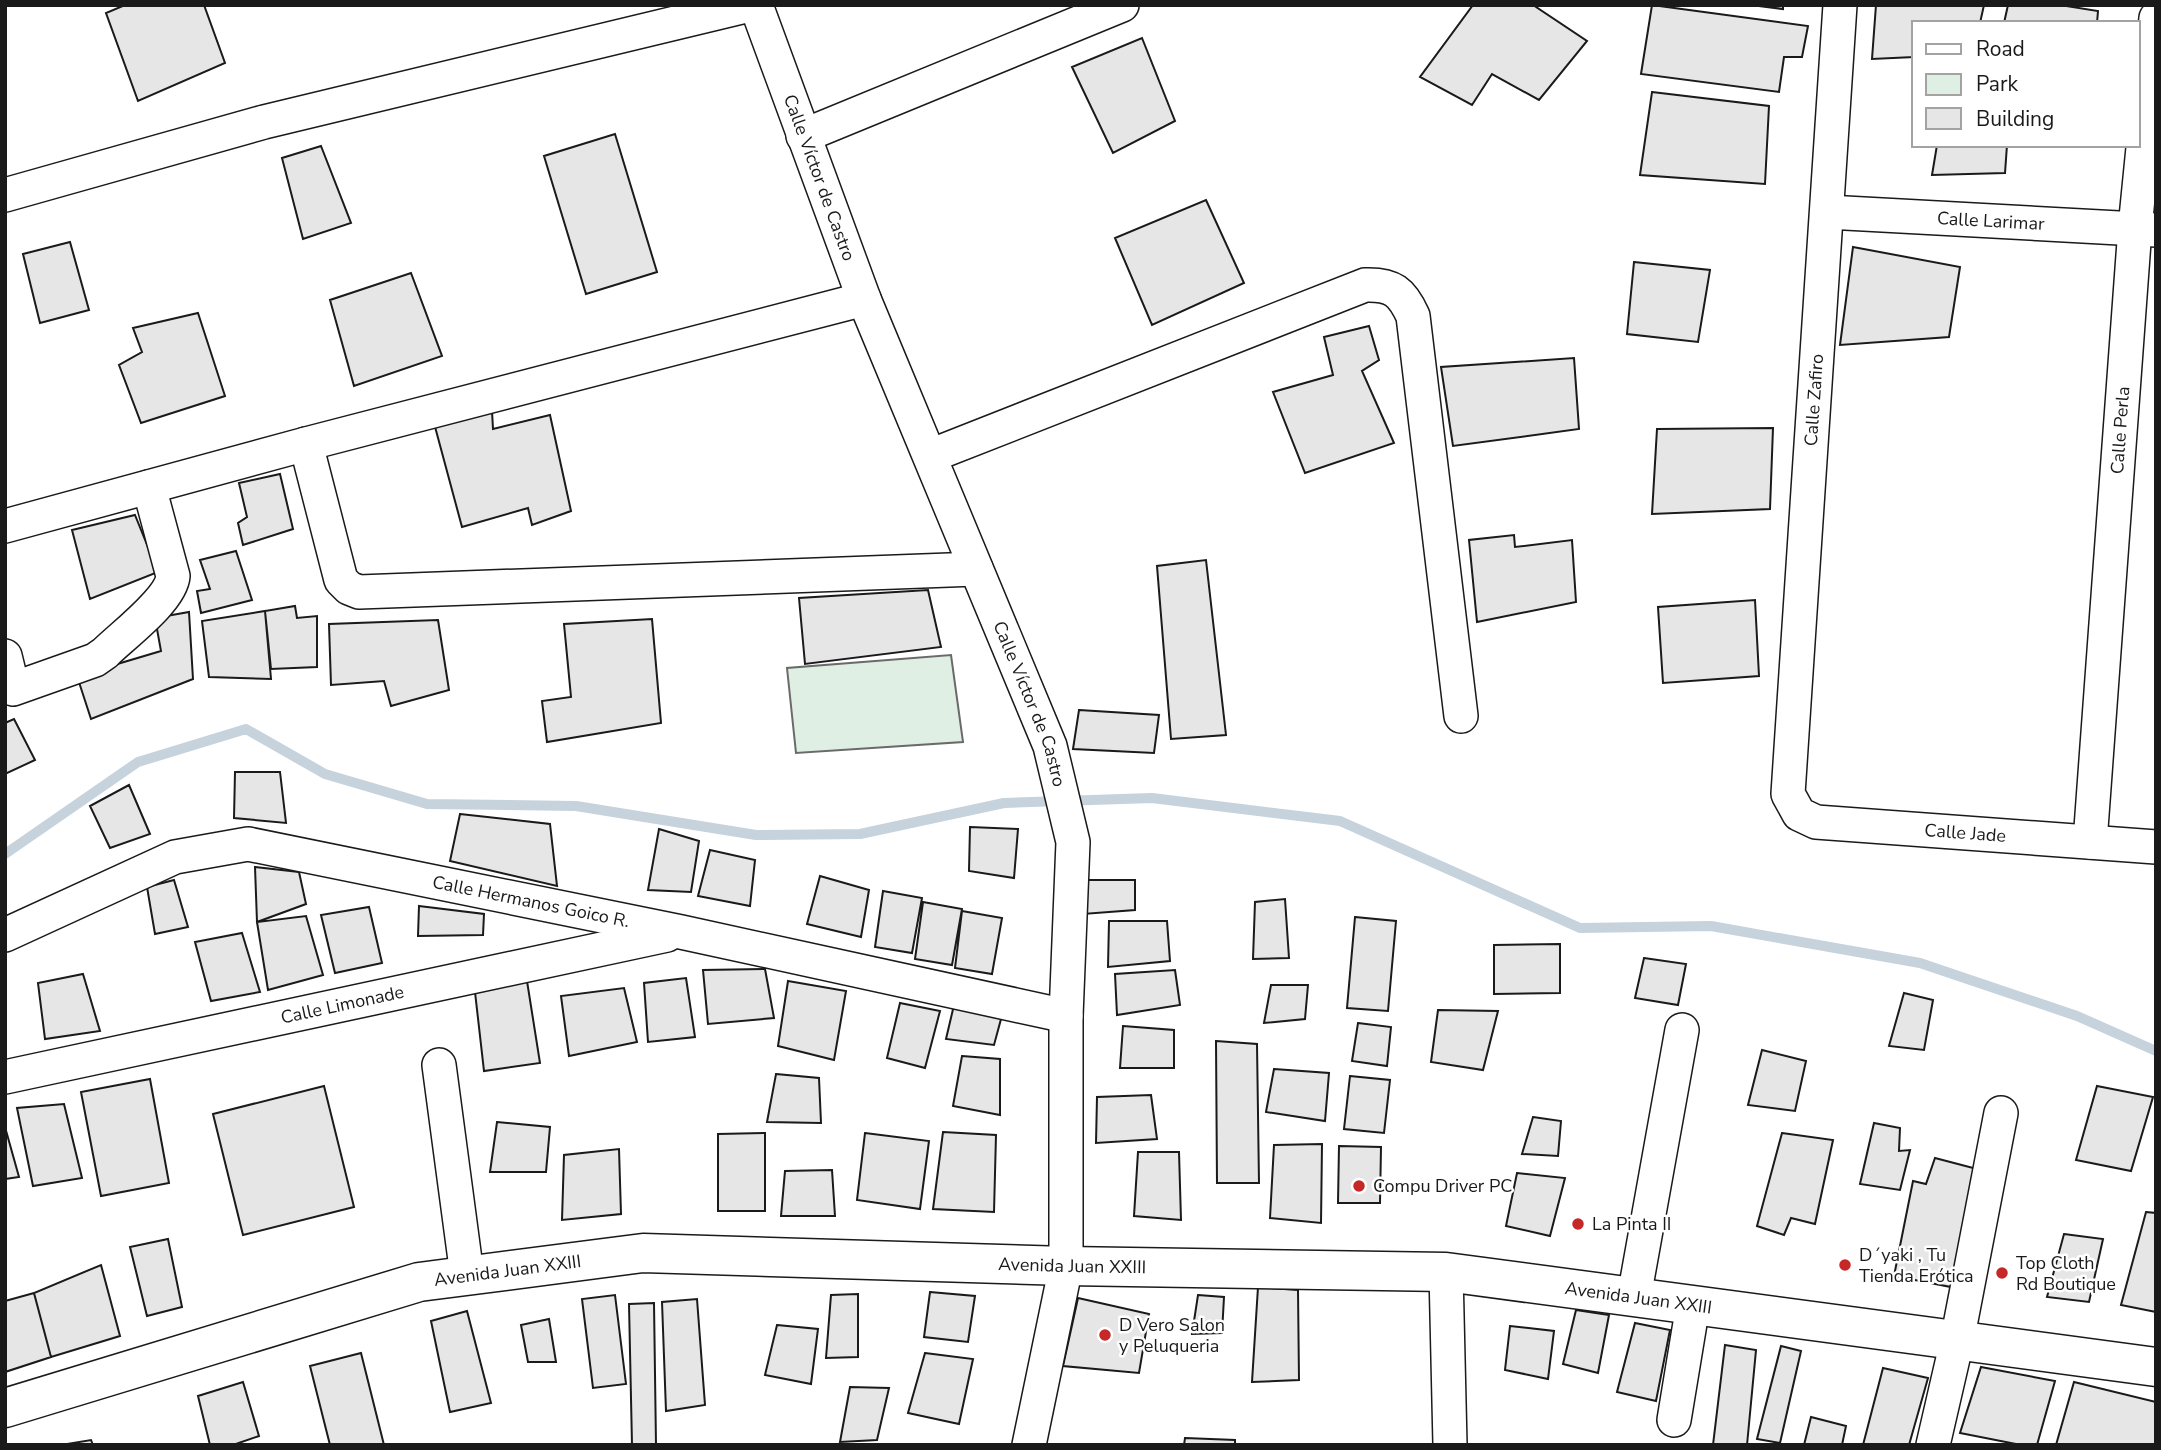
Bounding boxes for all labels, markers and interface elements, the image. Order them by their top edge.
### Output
legend [1912,21,2140,147]
text: Road [1976,35,2025,63]
text: Park [1976,70,2018,98]
street label: Calle Víctor de Castro [778,91,861,264]
text: Building [1976,105,2054,133]
street label: Calle Larimar [1936,206,2046,236]
street label: Calle Zafiro [1799,353,1829,447]
street label: Calle Perla [2105,385,2135,475]
street label: Calle Víctor de Castro [987,617,1071,789]
street label: Calle Jade [1924,818,2007,848]
street label: Calle Hermanos Goico R. [430,870,632,933]
street label: Calle Limonade [278,980,406,1030]
place label: Compu Driver PC [1373,1174,1512,1198]
marker: Compu Driver PC [1351,1178,1367,1194]
place label: La Pinta II [1592,1212,1671,1236]
marker: La Pinta II [1570,1216,1586,1232]
place label: D´yaki , Tu Tienda Erótica [1859,1243,1974,1288]
street label: Avenida Juan XXIII [433,1249,582,1292]
place label: Top Cloth Rd Boutique [2016,1251,2116,1296]
street label: Avenida Juan XXIII [998,1252,1146,1279]
marker: D´yaki , Tu Tienda Erótica [1837,1257,1853,1273]
marker: Top Cloth Rd Boutique [1994,1265,2010,1281]
street label: Avenida Juan XXIII [1563,1276,1713,1319]
place label: D Vero Salon y Peluqueria [1119,1313,1225,1358]
marker: D Vero Salon y Peluqueria [1097,1327,1113,1343]

